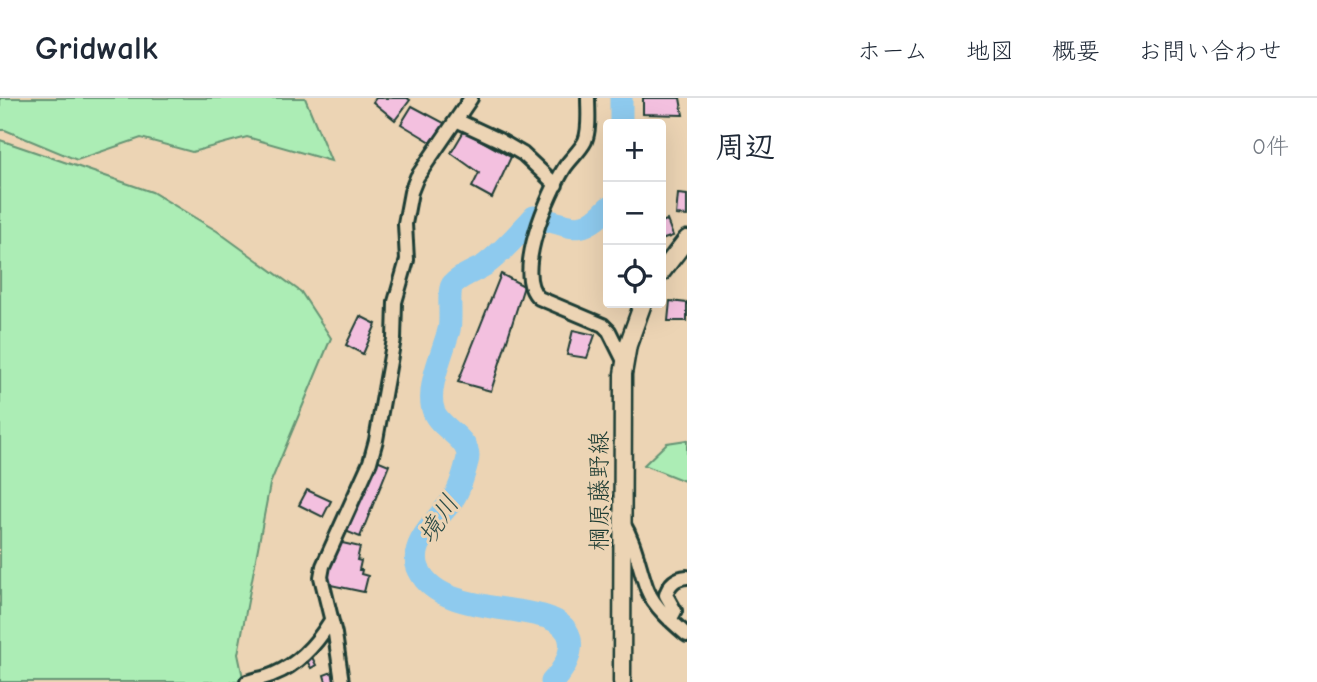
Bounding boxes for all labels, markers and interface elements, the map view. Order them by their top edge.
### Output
text: Gridwalk [35,29,158,67]
text: ホーム [857,37,928,65]
text: 地図 [966,37,1014,65]
text: 概要 [1052,37,1100,65]
text: お問い合わせ [1138,37,1282,65]
map controls [603,119,666,308]
button: + [603,119,666,182]
text: 周辺 [715,130,775,165]
text: 0件 [1252,133,1289,160]
button: − [603,182,666,245]
button: locate [603,245,666,308]
street label: 棡原藤野線 [585,431,613,551]
water label: 境川 [412,490,466,550]

